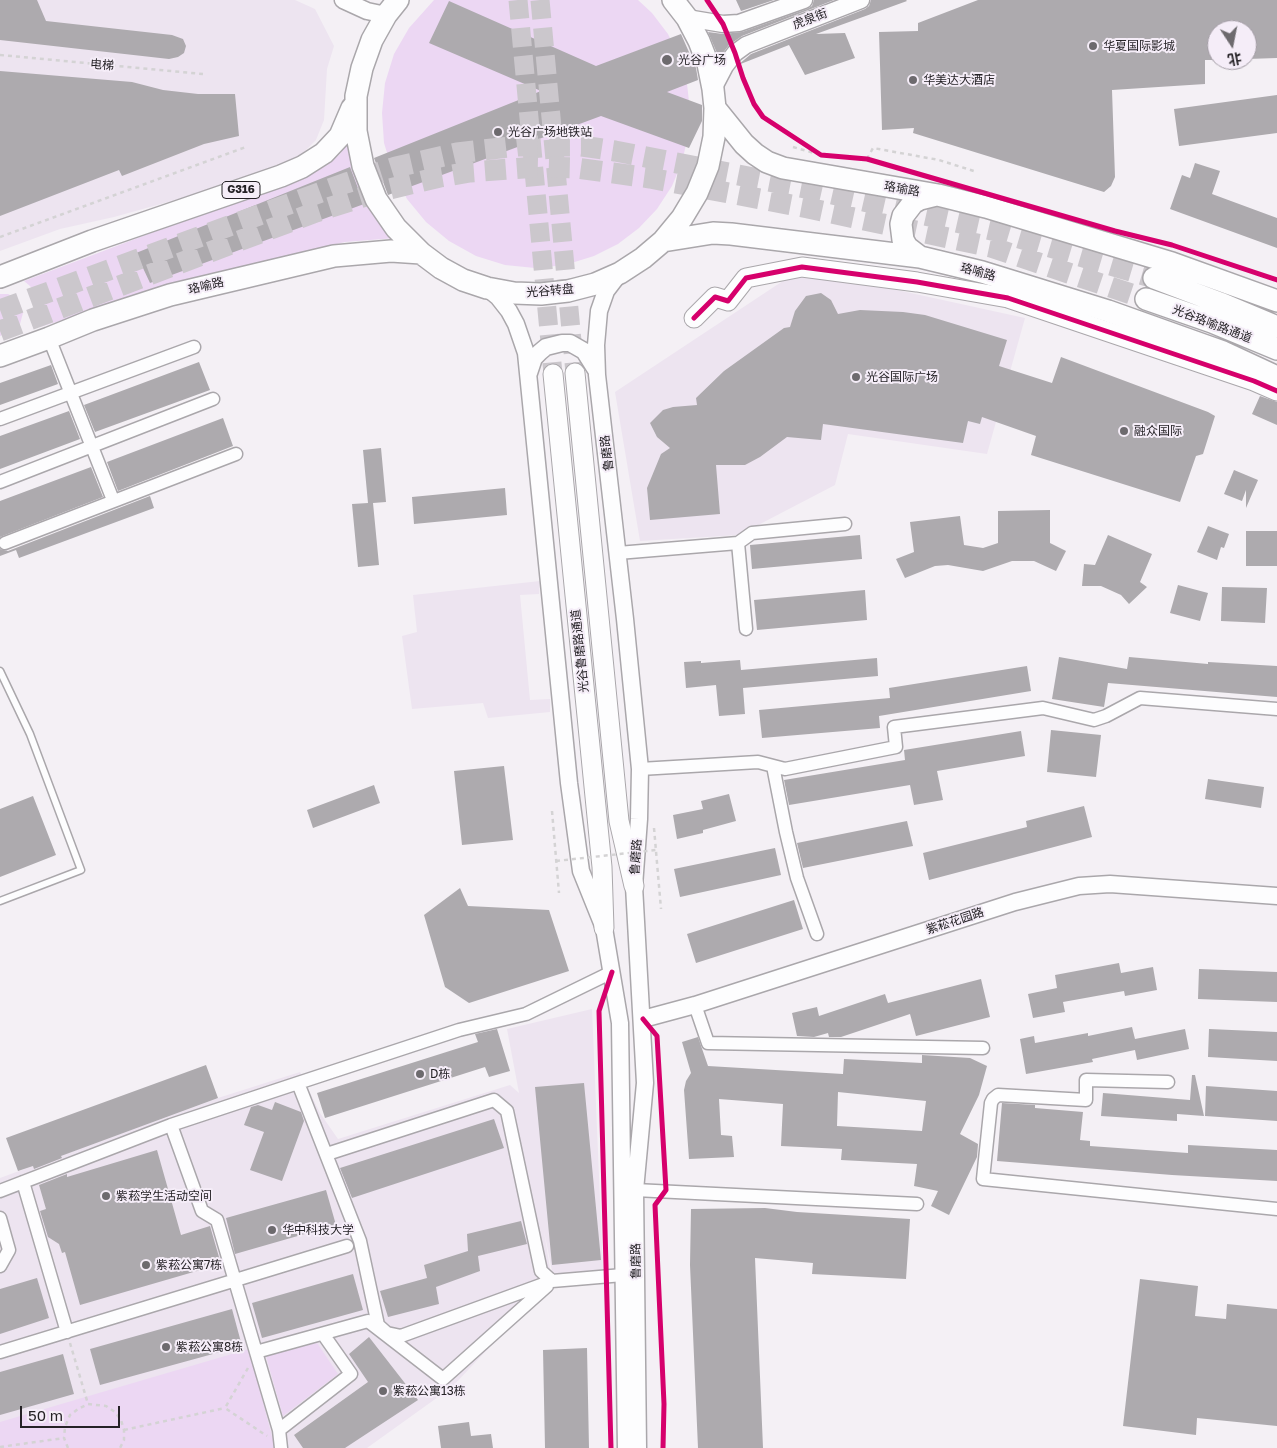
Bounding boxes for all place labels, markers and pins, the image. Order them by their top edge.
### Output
place label: 华夏国际影城 [1103,39,1175,53]
marker: 华夏国际影城 [1087,40,1099,52]
marker: 光谷广场 [660,53,674,67]
place label: 光谷广场 [678,53,726,67]
place label: 华美达大酒店 [923,73,995,87]
marker: 华美达大酒店 [907,74,919,86]
place label: 光谷广场地铁站 [508,125,592,139]
marker: 光谷广场地铁站 [492,126,504,138]
place label: 光谷国际广场 [866,370,938,384]
marker: 光谷国际广场 [850,371,862,383]
place label: 融众国际 [1134,424,1182,438]
marker: 融众国际 [1118,425,1130,437]
place label: D栋 [430,1067,450,1081]
marker: D栋 [414,1068,426,1080]
place label: 紫菘学生活动空间 [116,1189,212,1203]
marker: 紫菘学生活动空间 [100,1190,112,1202]
place label: 华中科技大学 [282,1223,354,1237]
marker: 华中科技大学 [266,1224,278,1236]
place label: 紫菘公寓7栋 [156,1258,222,1272]
marker: 紫菘公寓7栋 [140,1259,152,1271]
place label: 紫菘公寓8栋 [176,1340,243,1354]
marker: 紫菘公寓8栋 [160,1341,172,1353]
place label: 紫菘公寓13栋 [393,1384,466,1398]
marker: 紫菘公寓13栋 [377,1385,389,1397]

